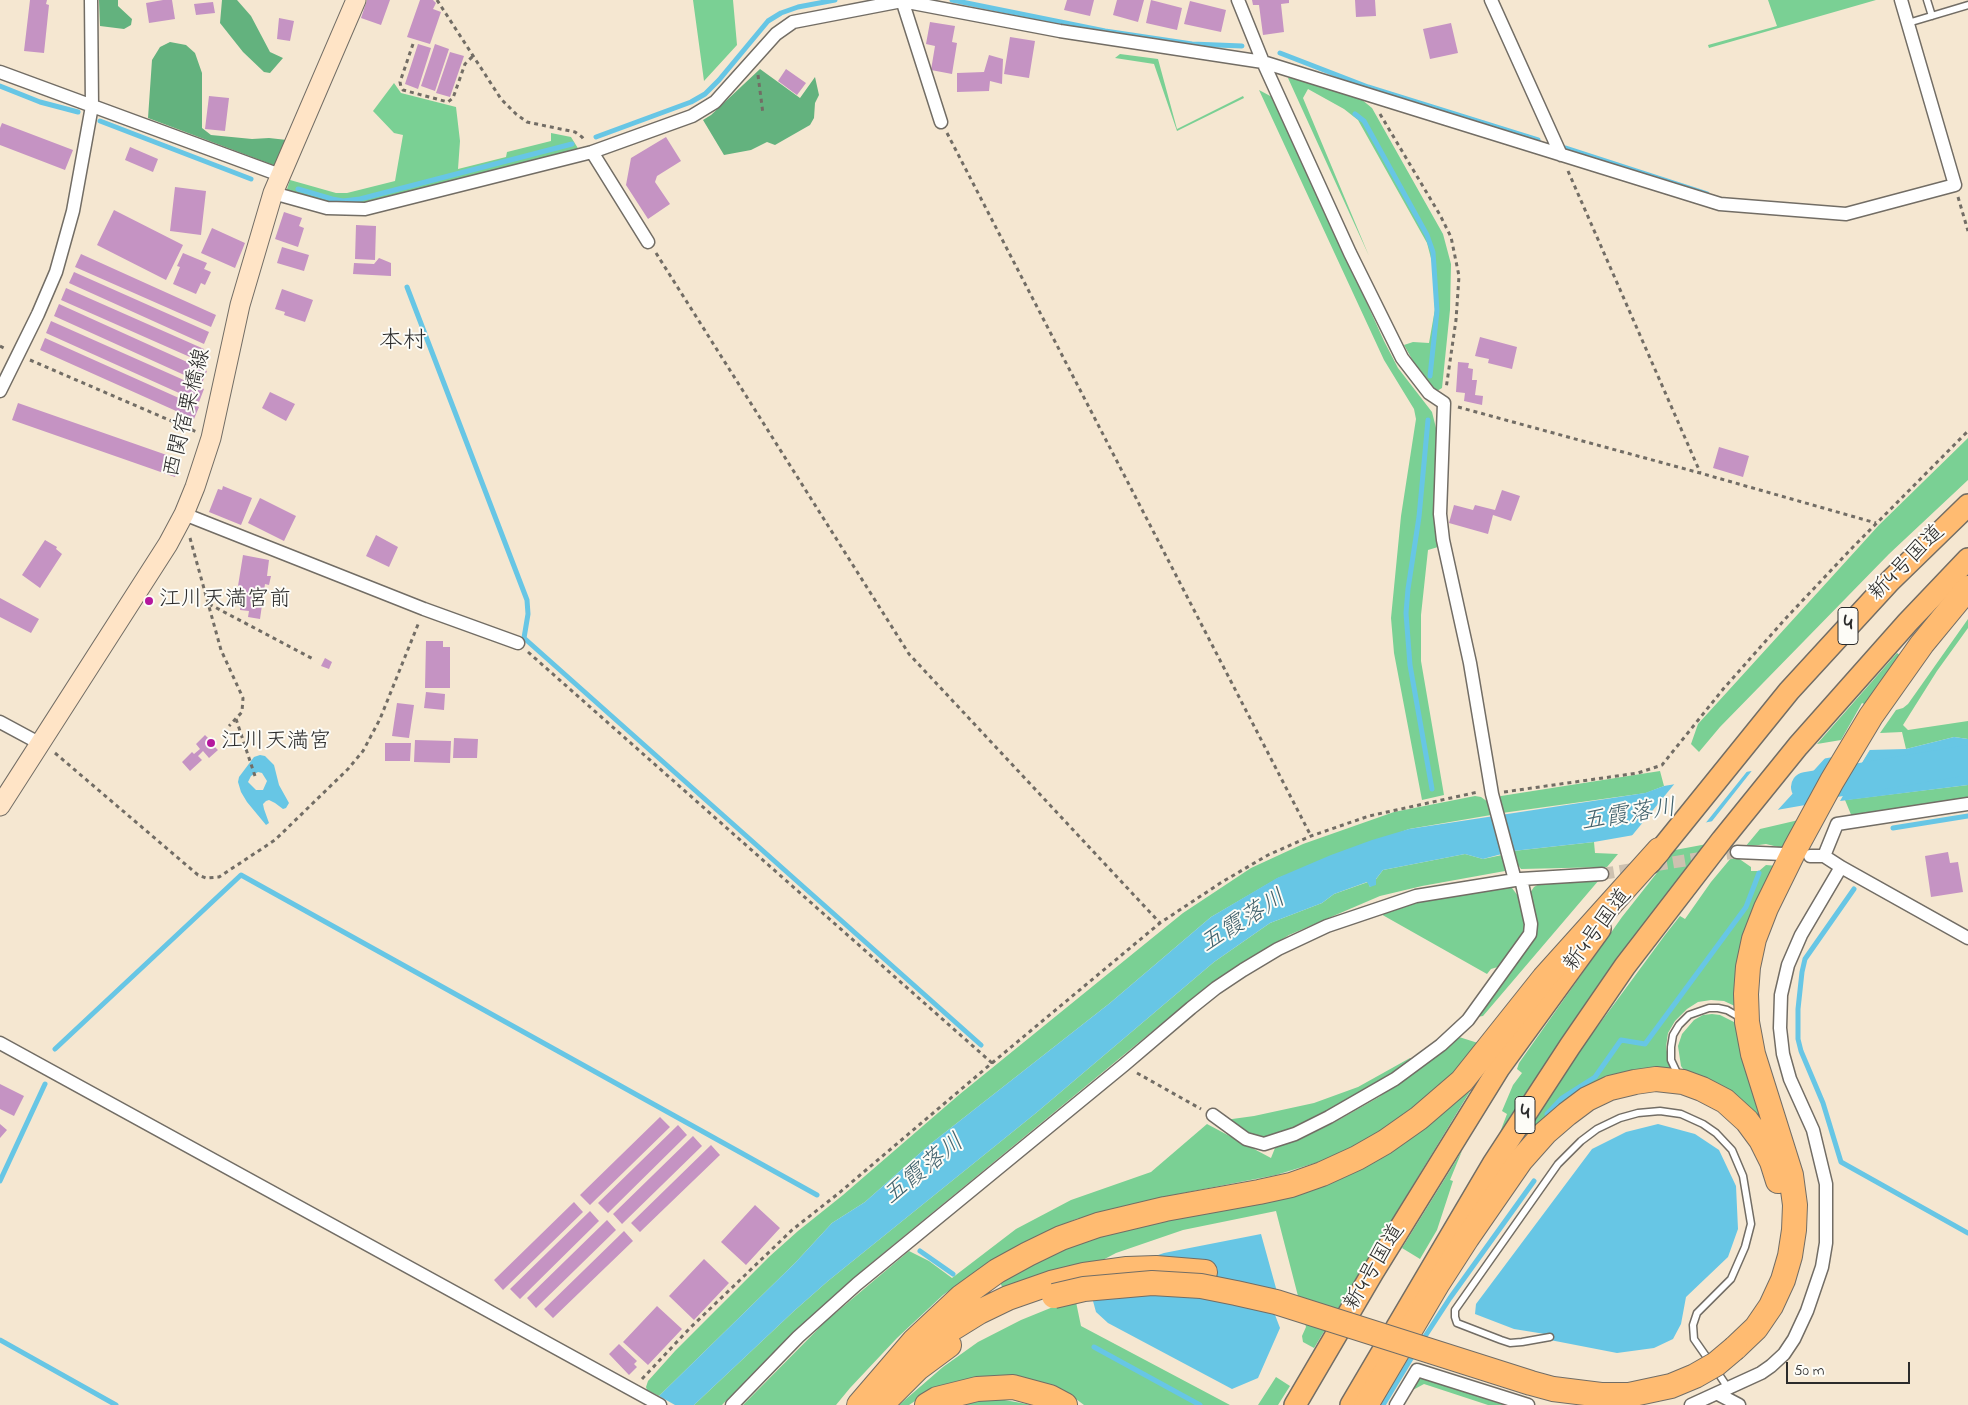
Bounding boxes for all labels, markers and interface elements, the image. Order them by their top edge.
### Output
district label: 本村 [379,329,427,357]
street label: 西関宿栗橋線 [160,346,218,480]
street label: 新4号国道 [1864,520,1952,608]
place label: 江川天満宮前 [159,588,291,614]
marker: 江川天満宮前 [143,595,155,607]
road number: 4 [1838,608,1858,644]
place label: 江川天満宮 [221,730,331,756]
marker: 江川天満宮 [205,737,217,749]
water label: 五霞落川 [1579,795,1679,839]
street label: 新4号国道 [1559,884,1639,978]
water label: 五霞落川 [1196,885,1292,961]
road number: 4 [1515,1096,1535,1134]
water label: 五霞落川 [879,1130,971,1212]
street label: 新4号国道 [1340,1220,1412,1316]
scale bar [1788,1352,1912,1384]
text: 50 m [1794,1360,1824,1382]

